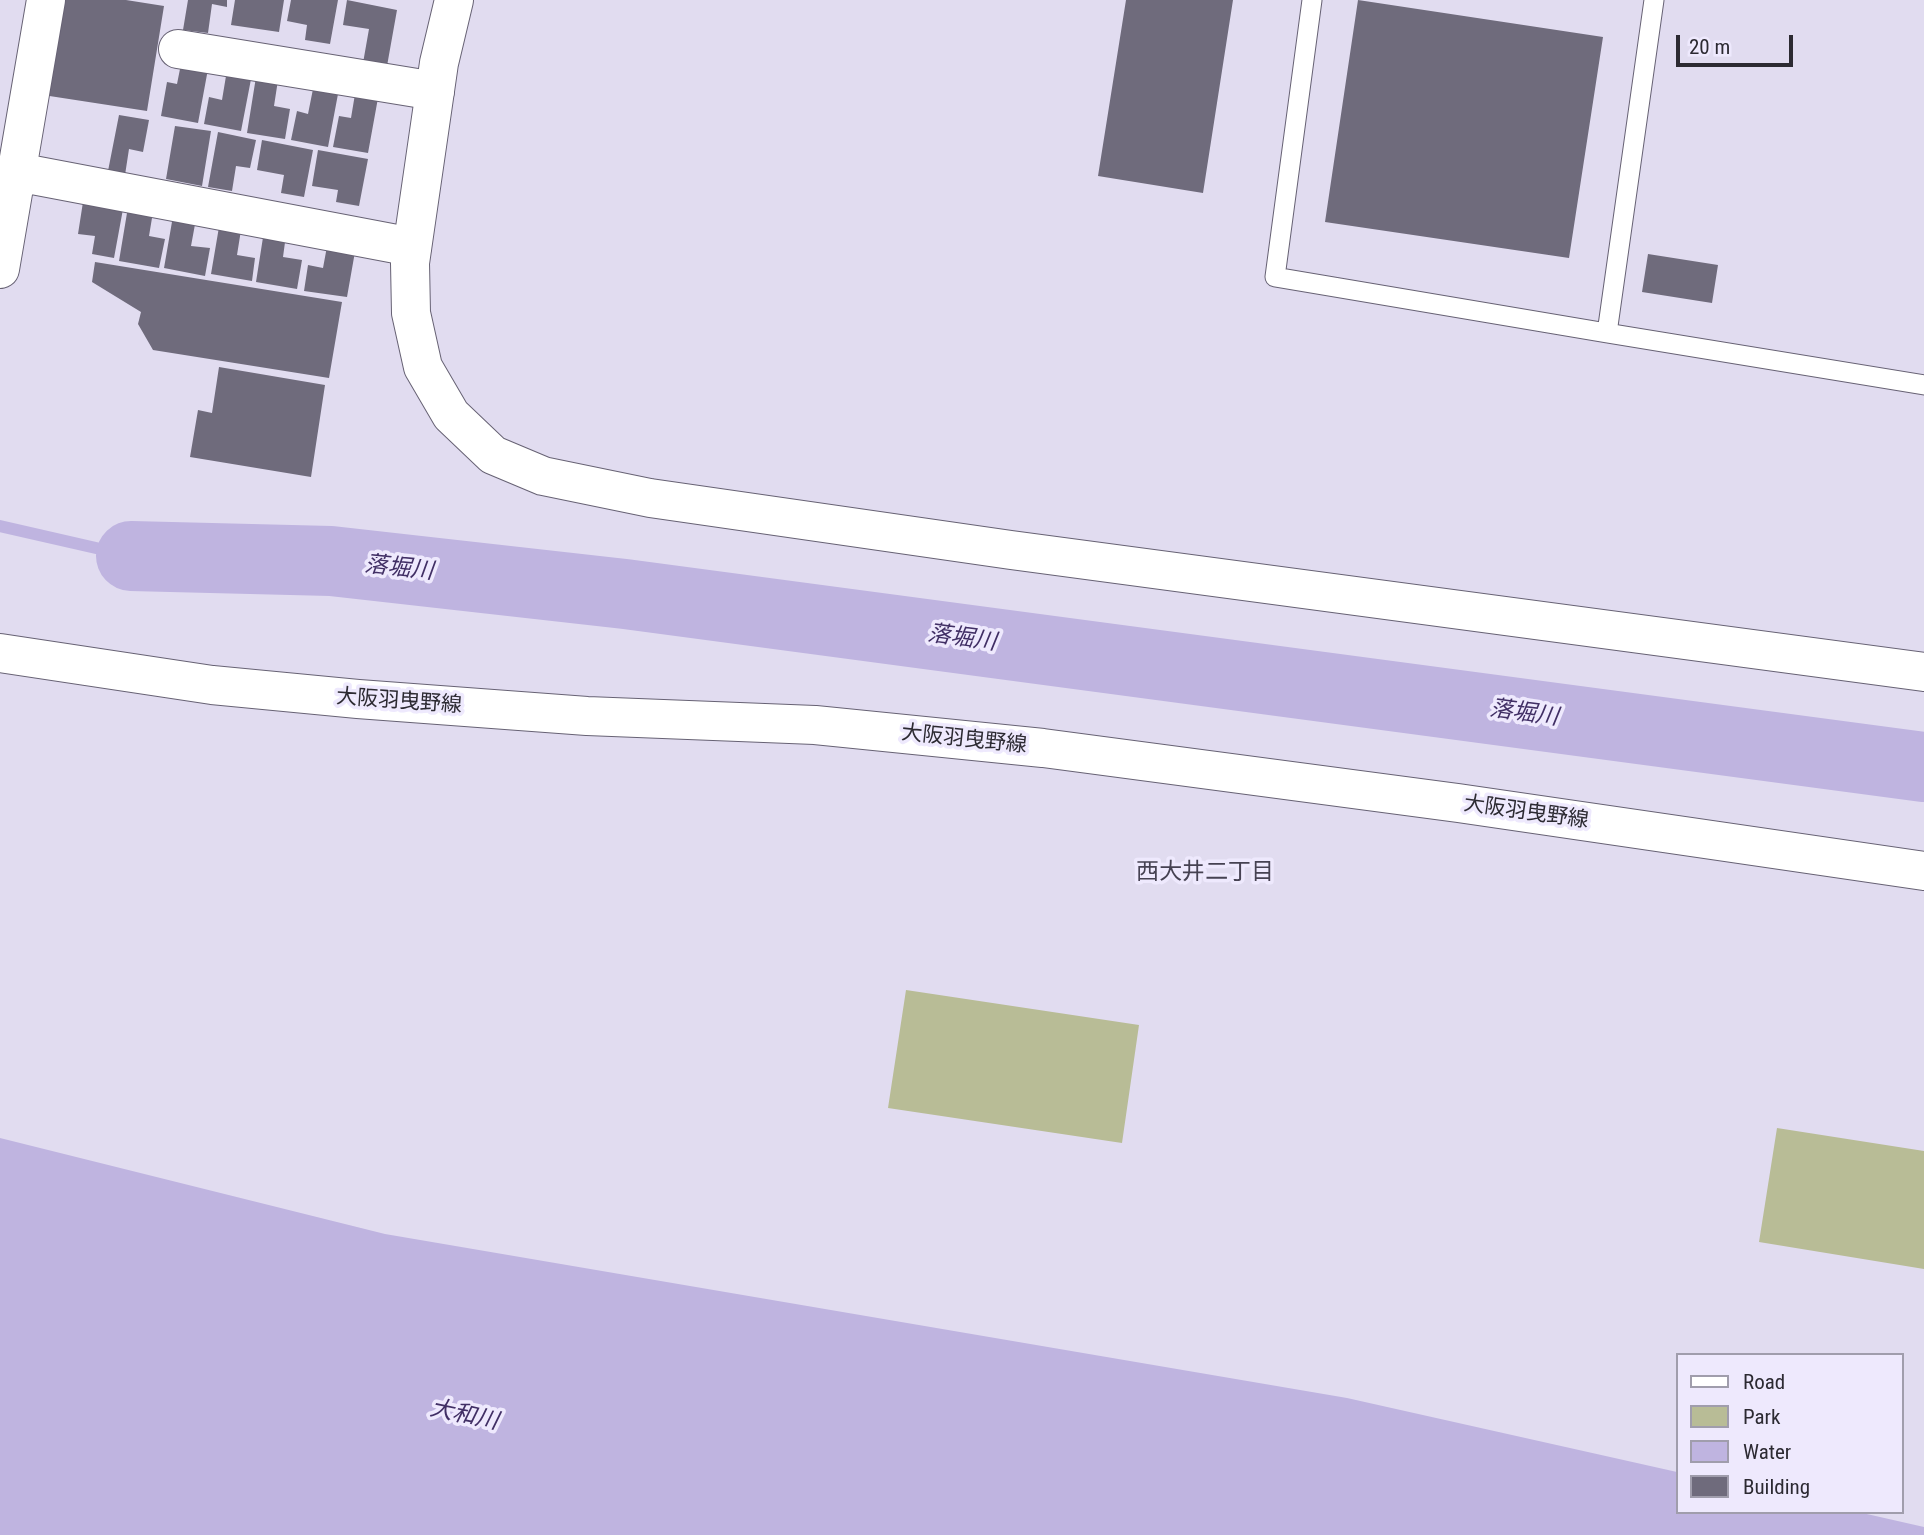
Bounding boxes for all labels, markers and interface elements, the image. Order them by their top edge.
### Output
scale bar [1679,21,1796,65]
text: 20 m [1689,35,1730,59]
water label: 落堀川 [363,552,435,586]
water label: 落堀川 [926,621,998,657]
street label: 大阪羽曳野線 [335,685,463,719]
water label: 落堀川 [1488,696,1560,732]
street label: 大阪羽曳野線 [900,721,1028,759]
street label: 大阪羽曳野線 [1462,792,1590,834]
district label: 西大井二丁目 [1136,859,1274,887]
legend [1675,1353,1903,1514]
text: Road [1743,1370,1785,1394]
water label: 大和川 [427,1395,501,1437]
text: Park [1743,1405,1780,1429]
text: Water [1743,1440,1791,1464]
text: Building [1743,1475,1810,1499]

